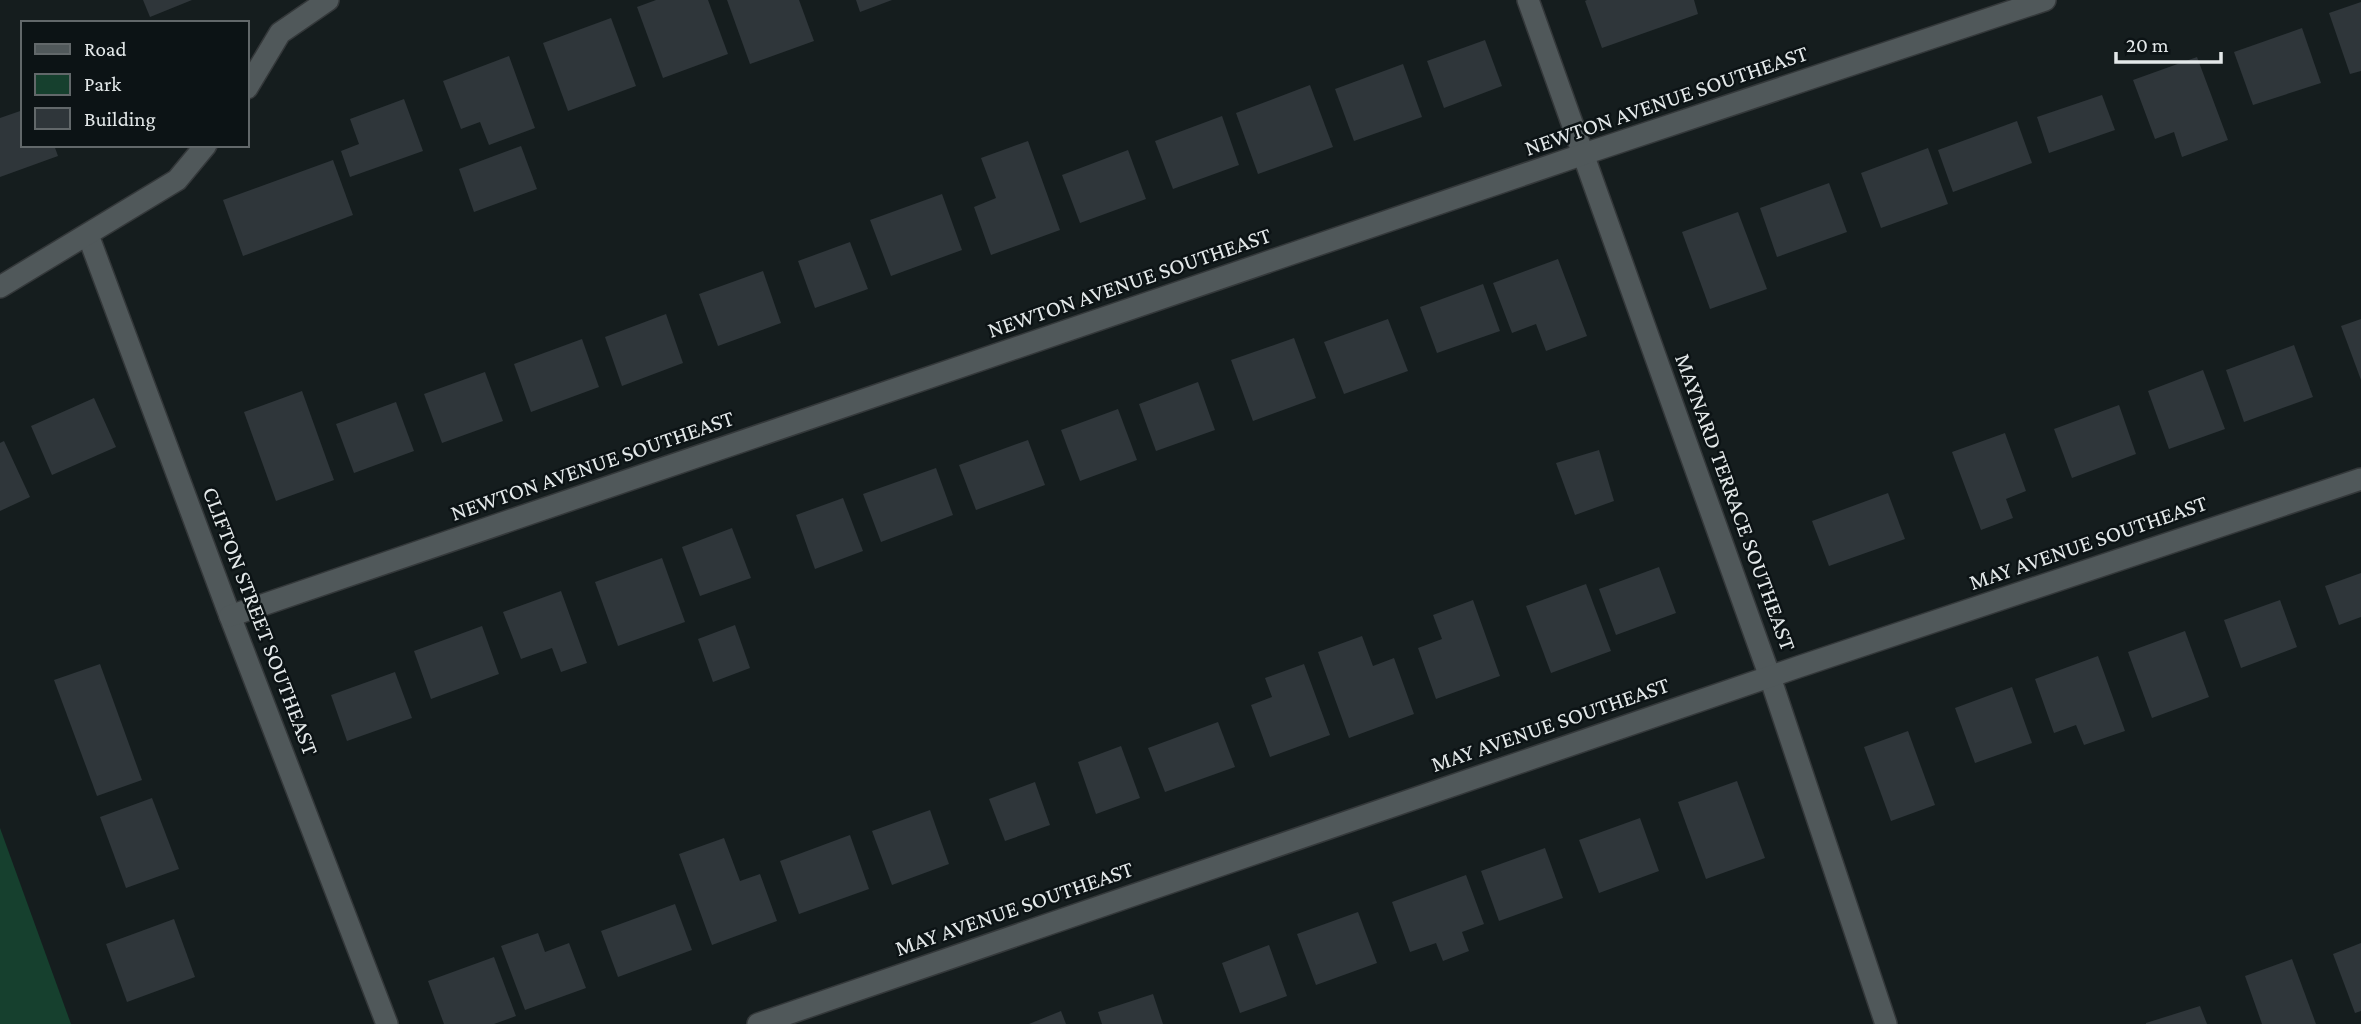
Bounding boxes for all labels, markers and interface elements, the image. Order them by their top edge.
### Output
legend [21,21,248,147]
scale bar [2116,21,2221,65]
text: 20 m [2126,33,2169,57]
text: Road [84,37,127,61]
street label: NEWTON AVENUE SOUTHEAST [1521,39,1812,161]
text: Park [84,72,121,96]
text: Building [84,107,156,131]
street label: NEWTON AVENUE SOUTHEAST [984,221,1275,343]
street label: MAYNARD TERRACE SOUTHEAST [1670,350,1802,655]
street label: NEWTON AVENUE SOUTHEAST [447,404,738,526]
street label: CLIFTON STREET SOUTHEAST [198,483,324,759]
street label: MAY AVENUE SOUTHEAST [1966,489,2211,595]
street label: MAY AVENUE SOUTHEAST [1428,671,1673,777]
street label: MAY AVENUE SOUTHEAST [892,855,1137,961]

